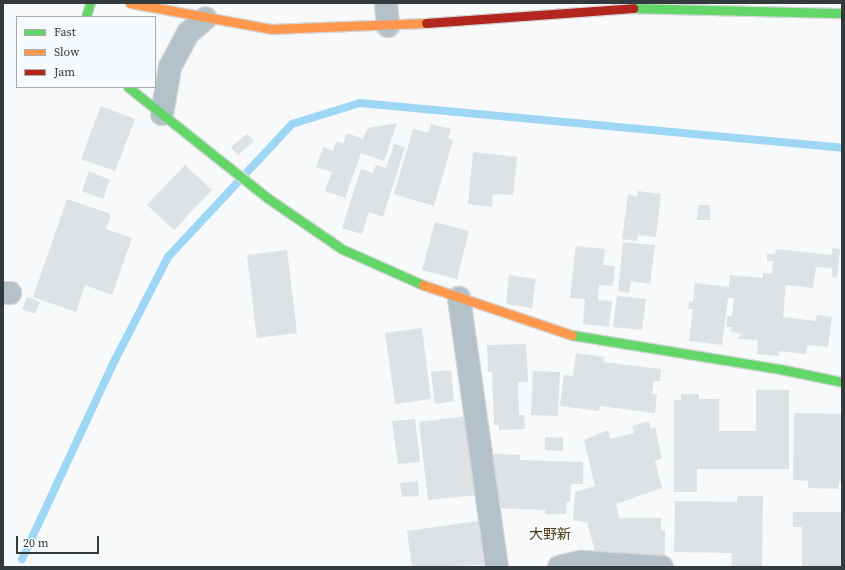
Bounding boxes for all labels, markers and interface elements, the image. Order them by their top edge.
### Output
legend [16,16,156,88]
text: Fast [54,24,76,40]
text: Slow [54,44,79,60]
text: Jam [54,64,75,80]
district label: 大野新 [529,526,571,542]
scale bar [18,528,101,554]
text: 20 m [23,535,49,551]

